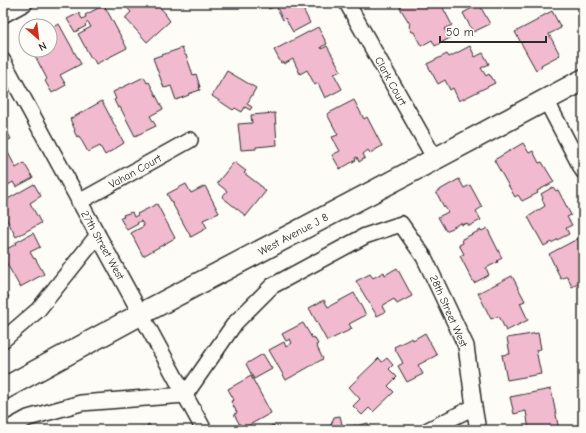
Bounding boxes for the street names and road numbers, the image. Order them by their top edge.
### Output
street label: Clark Court [372,55,410,109]
street label: Vahan Court [107,151,164,191]
street label: 27th Street West [78,208,127,283]
street label: West Avenue J 8 [256,210,331,258]
street label: 28th Street West [427,273,471,350]

